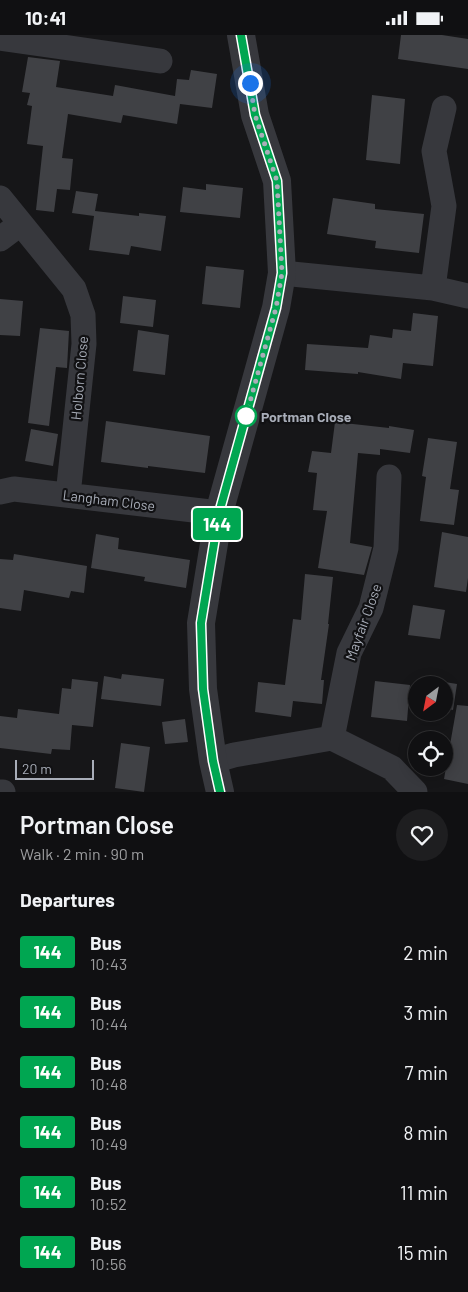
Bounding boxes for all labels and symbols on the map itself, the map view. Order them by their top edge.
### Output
your location [238,71,263,96]
street label: Holborn Close [67,335,91,421]
marker: Portman Close [235,405,257,427]
place label: Portman Close [261,408,352,425]
street label: Langham Close [62,486,156,514]
line badge: 144 [188,508,246,540]
street label: Mayfair Close [341,581,385,663]
north arrow [408,676,452,721]
scale bar [15,757,94,780]

